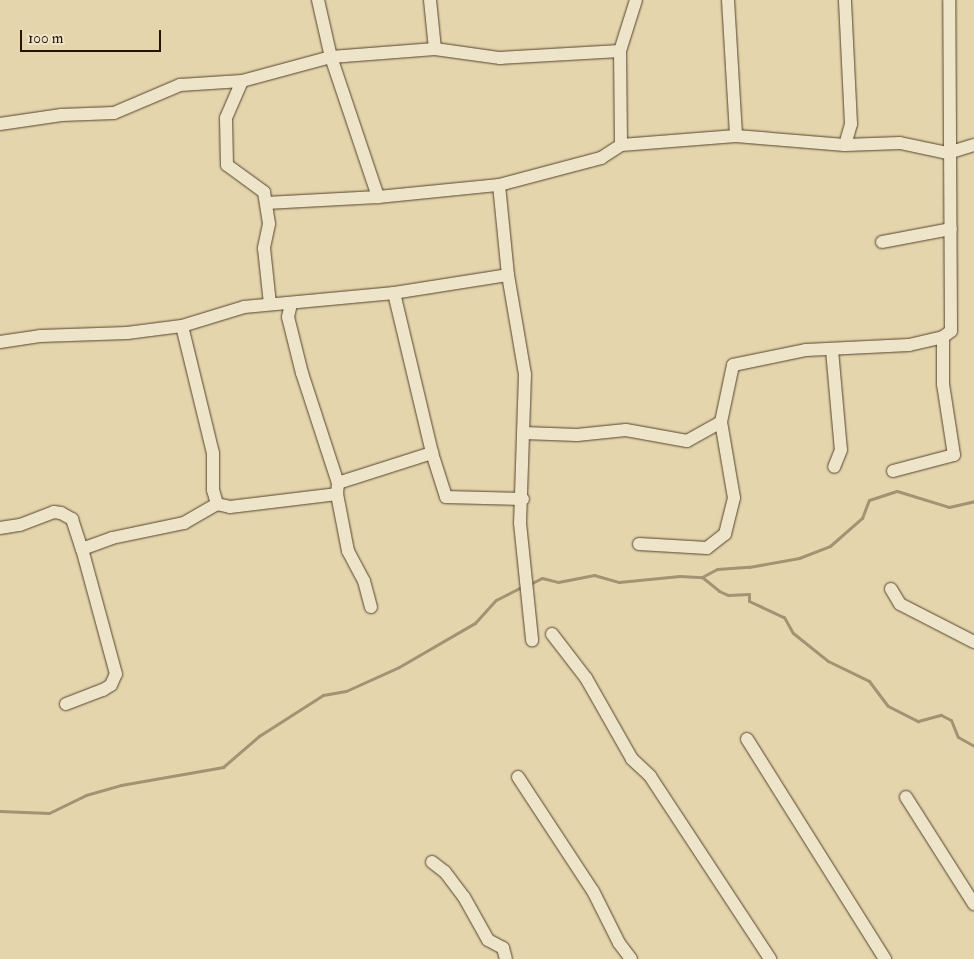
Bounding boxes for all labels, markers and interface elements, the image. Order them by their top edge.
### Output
scale bar [22,20,164,52]
text: 100 m [28,29,63,48]

